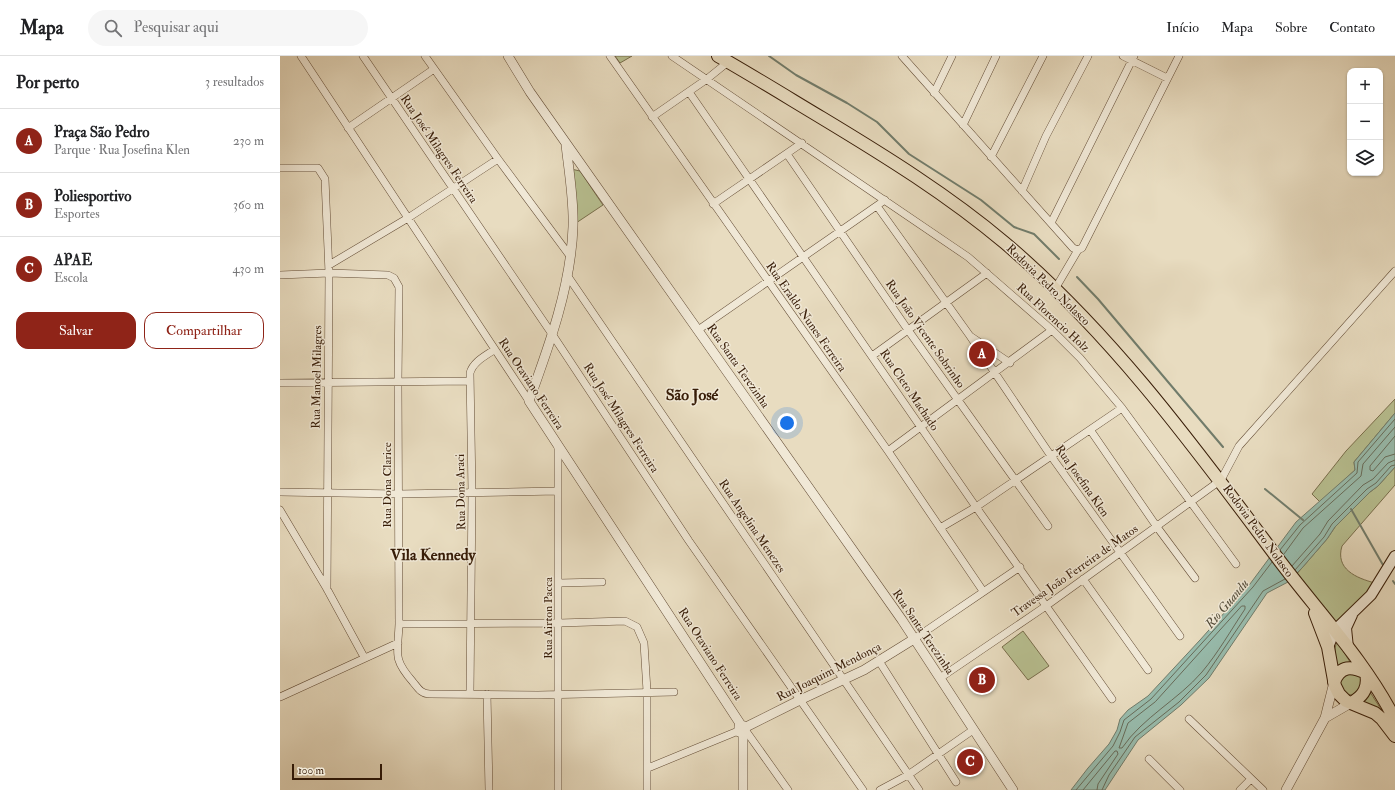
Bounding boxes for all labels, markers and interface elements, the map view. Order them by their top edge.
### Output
search box [88,10,368,46]
text: Mapa [20,16,64,40]
icon: search [102,17,124,39]
text: Pesquisar aqui [134,18,219,37]
text: Início [1166,19,1199,36]
text: Mapa [1221,19,1253,36]
text: Sobre [1275,19,1307,36]
text: Contato [1329,19,1375,36]
map controls [1347,68,1383,176]
button: + [1347,68,1383,104]
text: Por perto [16,72,79,93]
text: 3 resultados [205,74,264,90]
street label: Rua José Milagres Ferreira [397,92,482,207]
button: − [1347,104,1383,140]
text: Praça São Pedro [54,123,149,142]
text: A [25,133,33,149]
text: 230 m [233,133,264,149]
button: layers [1347,140,1383,176]
text: Parque · Rua Josefina Klen [54,142,190,158]
text: Poliesportivo [54,187,131,206]
text: B [25,197,33,213]
text: 360 m [233,197,264,213]
text: Esportes [54,206,100,222]
street label: Rodovia Pedro Nolasco [1003,241,1093,329]
text: APAE [54,251,92,270]
street label: Rua Eraldo Nunes Ferreira [762,259,850,376]
text: C [24,261,34,277]
text: 430 m [233,261,264,277]
text: Escola [54,270,88,286]
street label: Rua João Vicente Sobrinho [882,277,968,391]
street label: Rua Florencio Holz [1013,280,1093,356]
button: Salvar [16,312,136,349]
button: Compartilhar [144,312,264,349]
street label: Rua Santa Terezinha [703,321,773,412]
street label: Rua Manoel Milagres [309,325,325,429]
street label: Rua Otaviano Ferreira [495,335,568,433]
pin: A [969,339,995,369]
street label: Rua Cleto Machado [876,346,942,434]
street label: Rua José Milagres Ferreira [580,360,663,477]
district label: São José [666,385,720,406]
your location [777,413,797,433]
street label: Rua Dona Clarice [380,442,395,528]
street label: Rua Josefina Klen [1052,442,1112,520]
street label: Rua Dona Araci [453,454,469,530]
street label: Rua Angelina Menezes [715,476,789,576]
street label: Rodovia Pedro Nolasco [1219,482,1297,580]
street label: Travessa João Ferreira de Matos [1009,521,1141,621]
district label: Vila Kennedy [389,545,477,566]
street label: Rua Airton Pacca [541,576,556,659]
water label: Rio Guandu [1201,576,1252,633]
street label: Rua Santa Terezinha [889,587,958,678]
street label: Rua Otaviano Ferreira [675,605,746,704]
street label: Rua Joaquim Mendonça [774,639,885,705]
pin: B [969,665,995,695]
pin: C [957,747,983,777]
scale bar [292,762,382,781]
text: 100 m [298,764,324,777]

